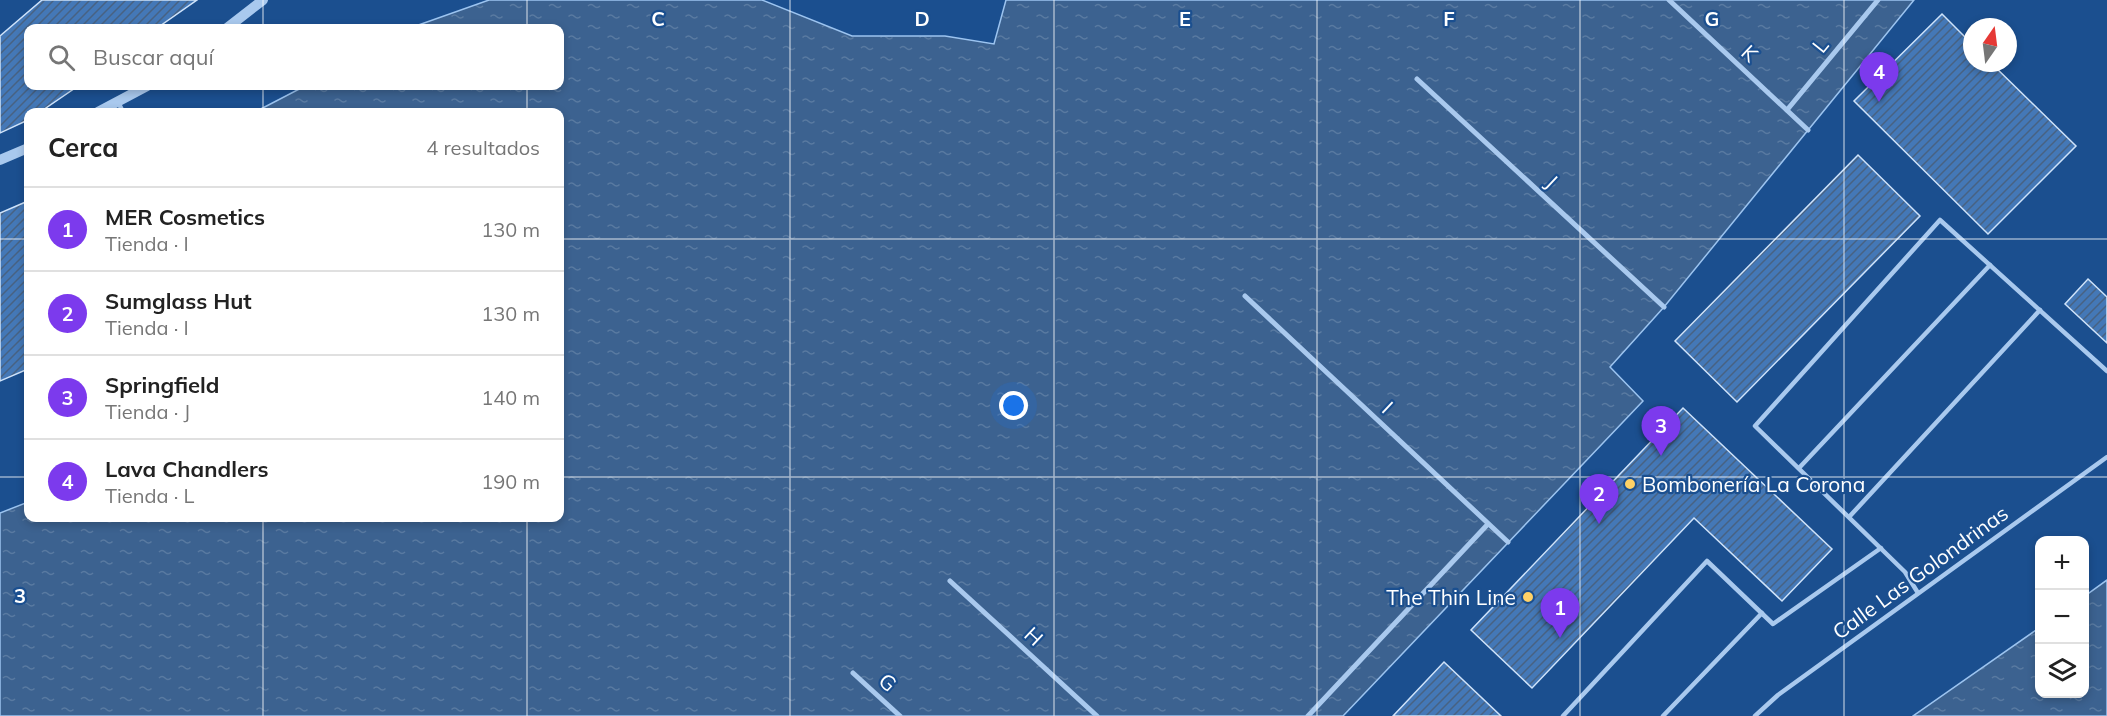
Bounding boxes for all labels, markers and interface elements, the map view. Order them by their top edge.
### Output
text: C [651,6,665,31]
text: D [914,6,930,31]
text: E [1179,6,1191,31]
text: F [1443,6,1455,31]
text: G [1705,6,1719,31]
north arrow [1963,18,2017,72]
search box [24,24,564,90]
street label: L [1806,32,1834,58]
street label: K [1736,39,1764,68]
icon: search [45,41,78,74]
text: Buscar aquí [93,43,214,71]
pin: 4 [1860,52,1898,102]
text: Cerca [48,131,118,164]
text: 4 resultados [426,135,540,160]
street label: J [1541,169,1563,193]
text: MER Cosmetics [105,203,265,231]
text: 1 [62,217,74,242]
text: 130 m [481,217,540,242]
text: Tienda · I [105,231,189,256]
text: Sumglass Hut [105,287,252,315]
text: 2 [62,301,74,326]
text: 130 m [481,301,540,326]
text: Tienda · I [105,315,189,340]
text: Springfield [105,371,219,399]
text: 3 [62,385,74,410]
text: 140 m [481,385,540,410]
your location [999,391,1028,420]
street label: I [1377,396,1399,418]
text: Tienda · J [105,399,190,424]
pin: 3 [1642,406,1680,456]
text: Lava Chandlers [105,455,269,483]
text: 4 [62,469,74,494]
text: 190 m [481,469,540,494]
place label: Bombonería La Corona [1642,471,1865,497]
pin: 2 [1580,474,1618,524]
marker: Bombonería La Corona [1623,477,1637,491]
text: Tienda · L [105,483,194,508]
street label: Calle Las Golondrinas [1827,500,2013,644]
map controls [2035,536,2089,698]
button: + [2035,536,2089,590]
text: 3 [14,583,26,608]
place label: The Thin Line [1386,584,1516,610]
pin: 1 [1540,588,1580,638]
marker: The Thin Line [1521,590,1535,604]
button: − [2035,590,2089,644]
street label: H [1019,621,1049,651]
button: layers [2035,644,2089,698]
street label: G [874,667,902,697]

